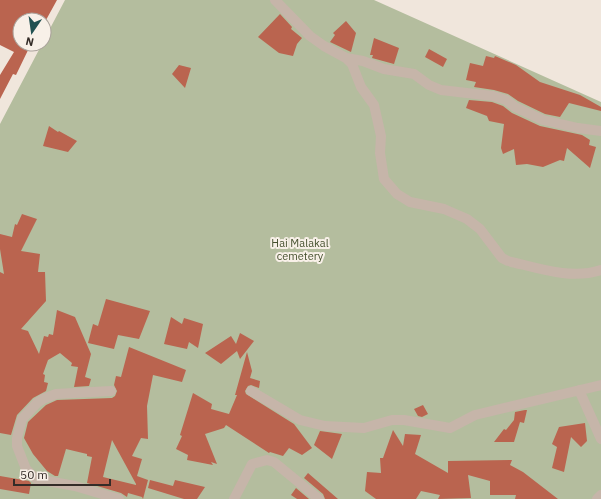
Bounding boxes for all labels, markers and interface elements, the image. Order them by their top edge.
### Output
north arrow [12,12,52,52]
text: N [24,34,35,49]
park label: Hai Malakal cemetery [271,236,329,263]
scale bar [14,461,110,487]
text: 50 m [20,467,48,482]

